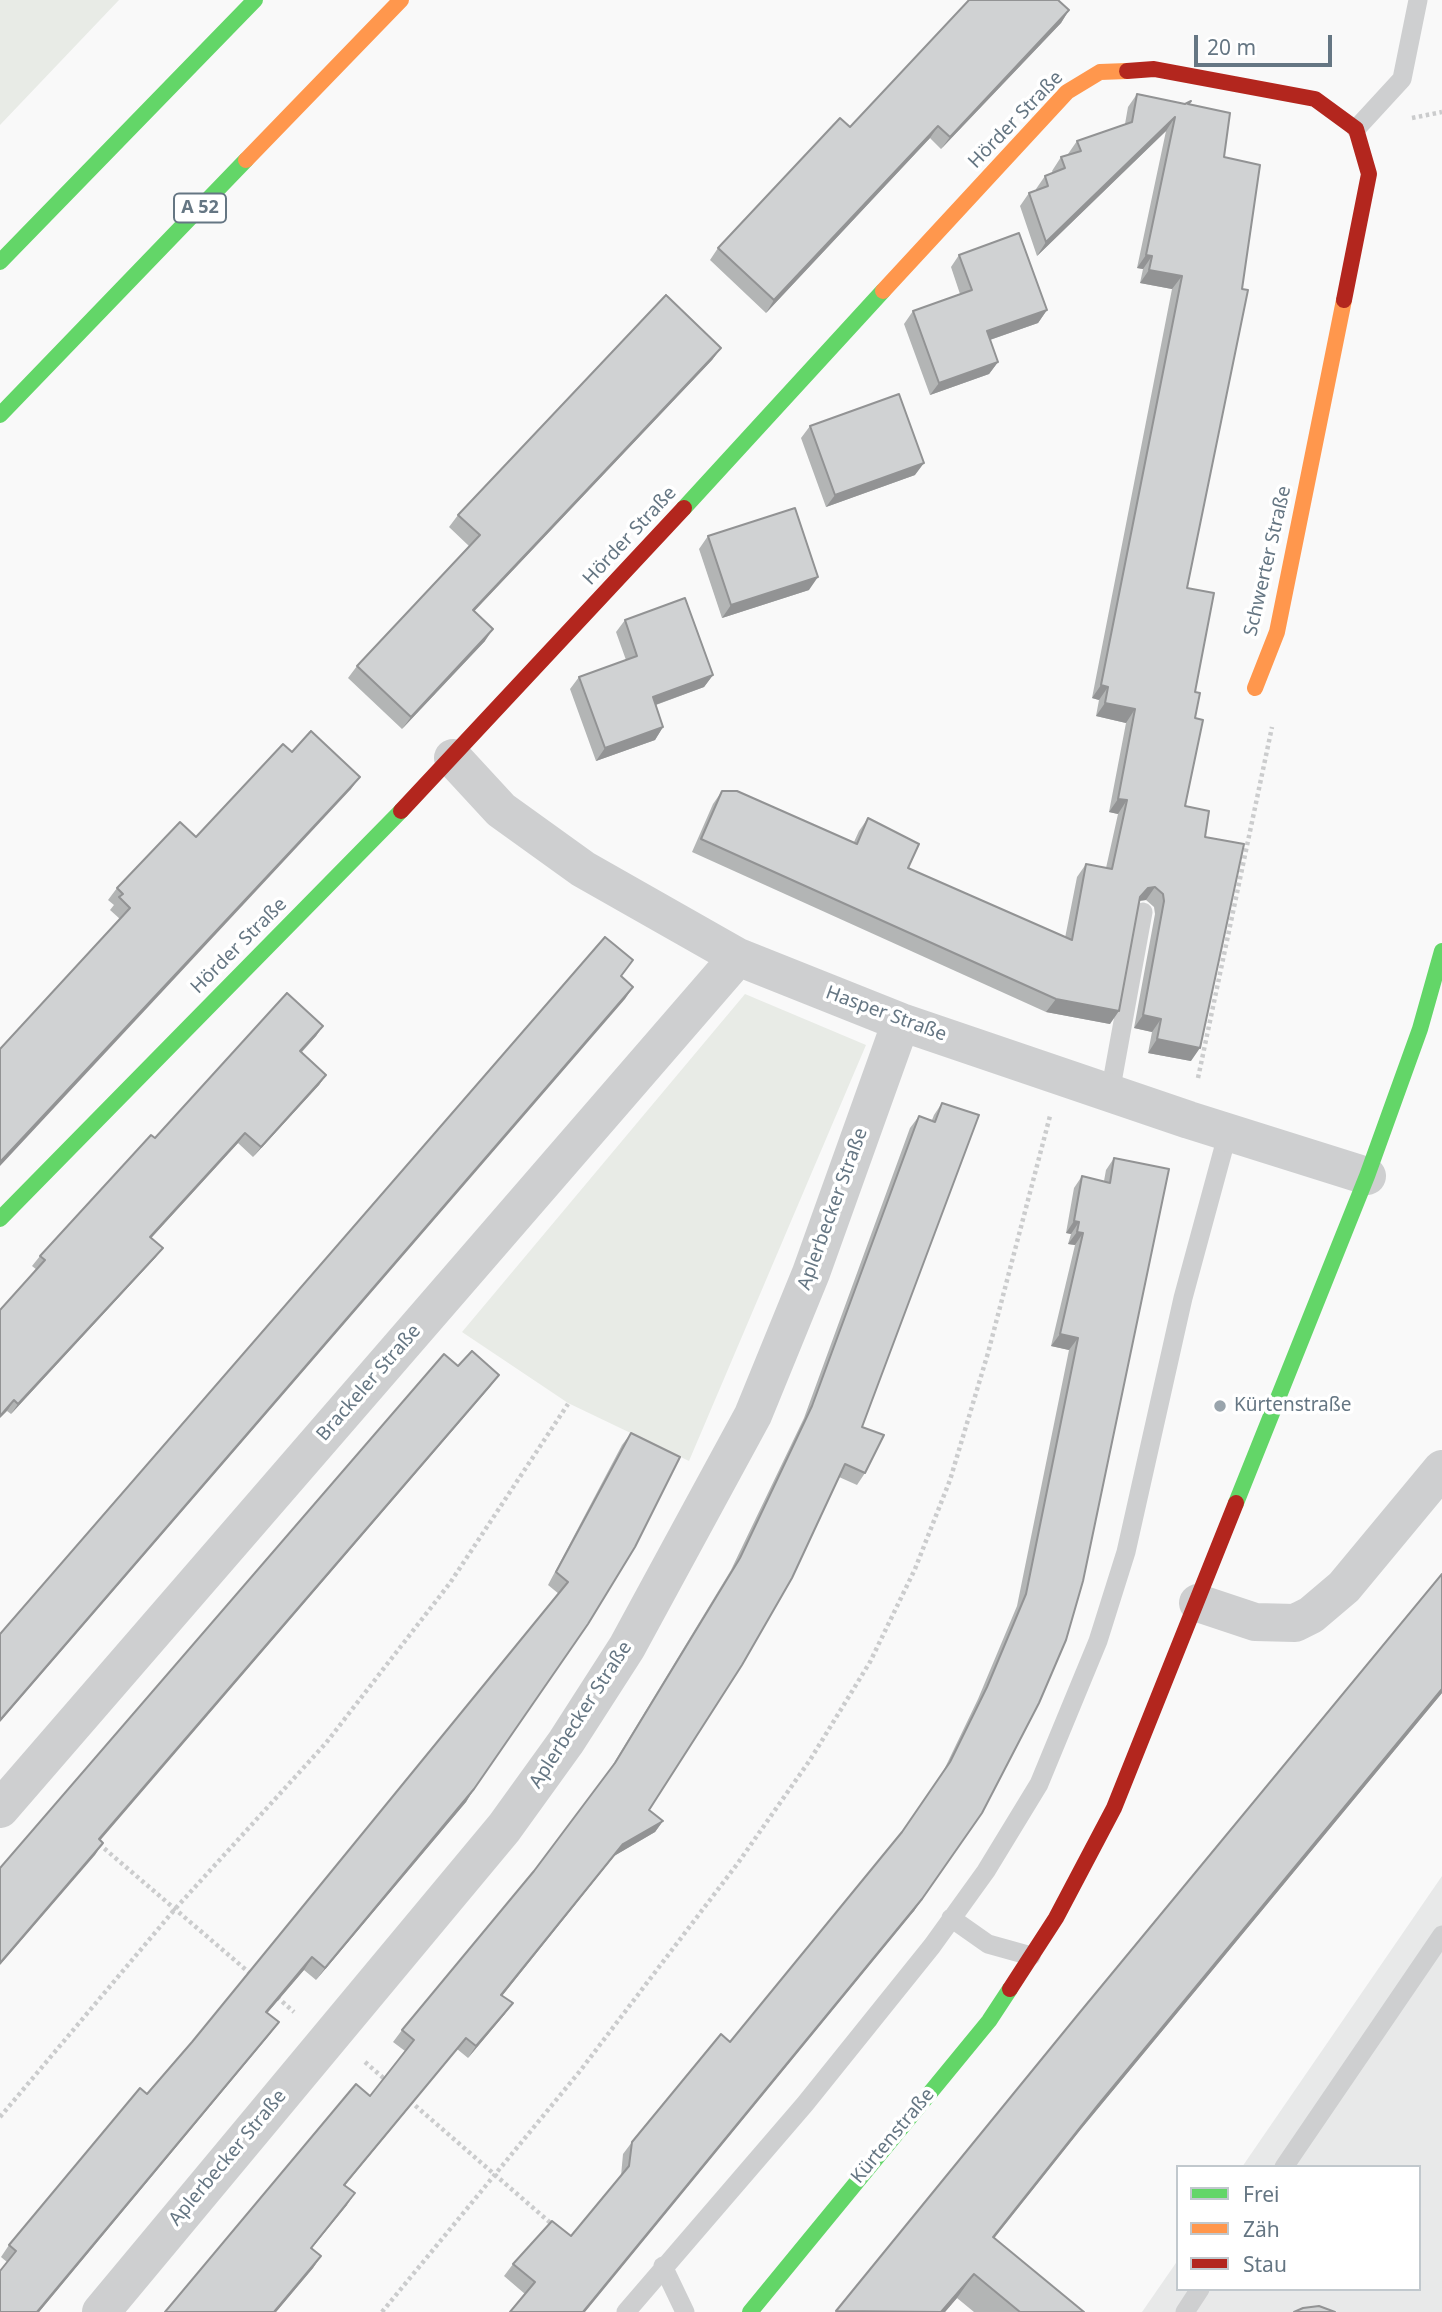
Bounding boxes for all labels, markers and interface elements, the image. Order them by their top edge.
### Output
scale bar [1197,21,1335,65]
text: 20 m [1207,33,1256,61]
street label: Hörder Straße [964,67,1068,173]
road number: A 52 [174,194,226,223]
street label: Hörder Straße [579,482,681,590]
street label: Schwerter Straße [1240,484,1296,638]
street label: Hörder Straße [186,893,292,999]
street label: Hasper Straße [822,982,950,1046]
street label: Aplerbecker Straße [793,1125,873,1293]
street label: Brackeler Straße [312,1320,426,1446]
place label: Kürtenstraße [1234,1395,1351,1417]
marker: Kürtenstraße [1212,1398,1228,1414]
street label: Aplerbecker Straße [525,1637,637,1793]
street label: Kürtenstraße [847,2084,939,2188]
street label: Aplerbecker Straße [164,2085,292,2231]
legend [1176,2165,1421,2291]
text: Frei [1243,2180,1279,2208]
text: Zäh [1243,2215,1280,2243]
text: Stau [1243,2250,1287,2278]

